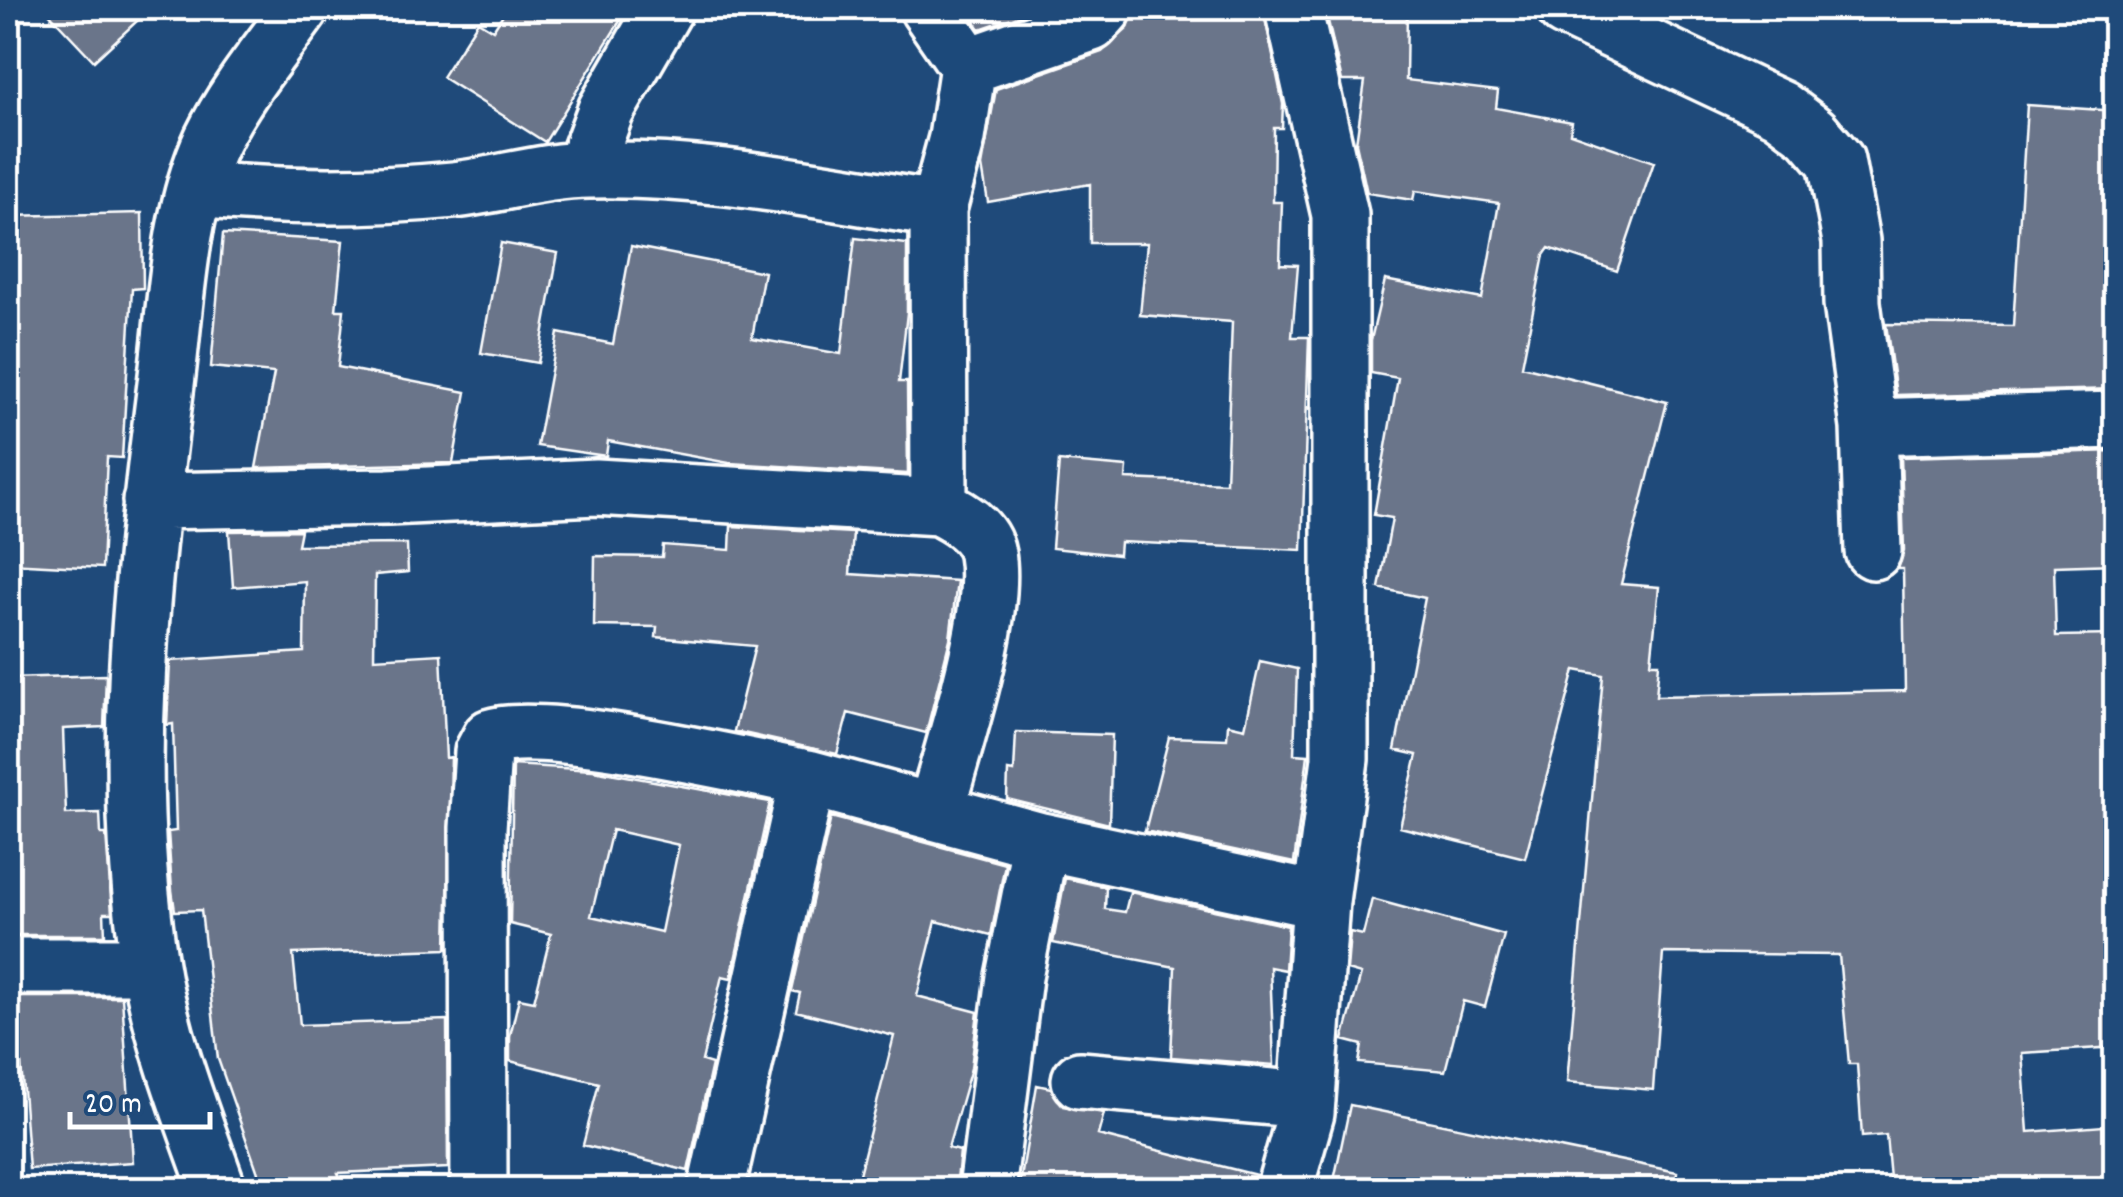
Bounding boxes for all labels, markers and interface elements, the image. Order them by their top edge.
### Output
scale bar [70,1067,210,1129]
text: 20 m [85,1085,142,1128]

